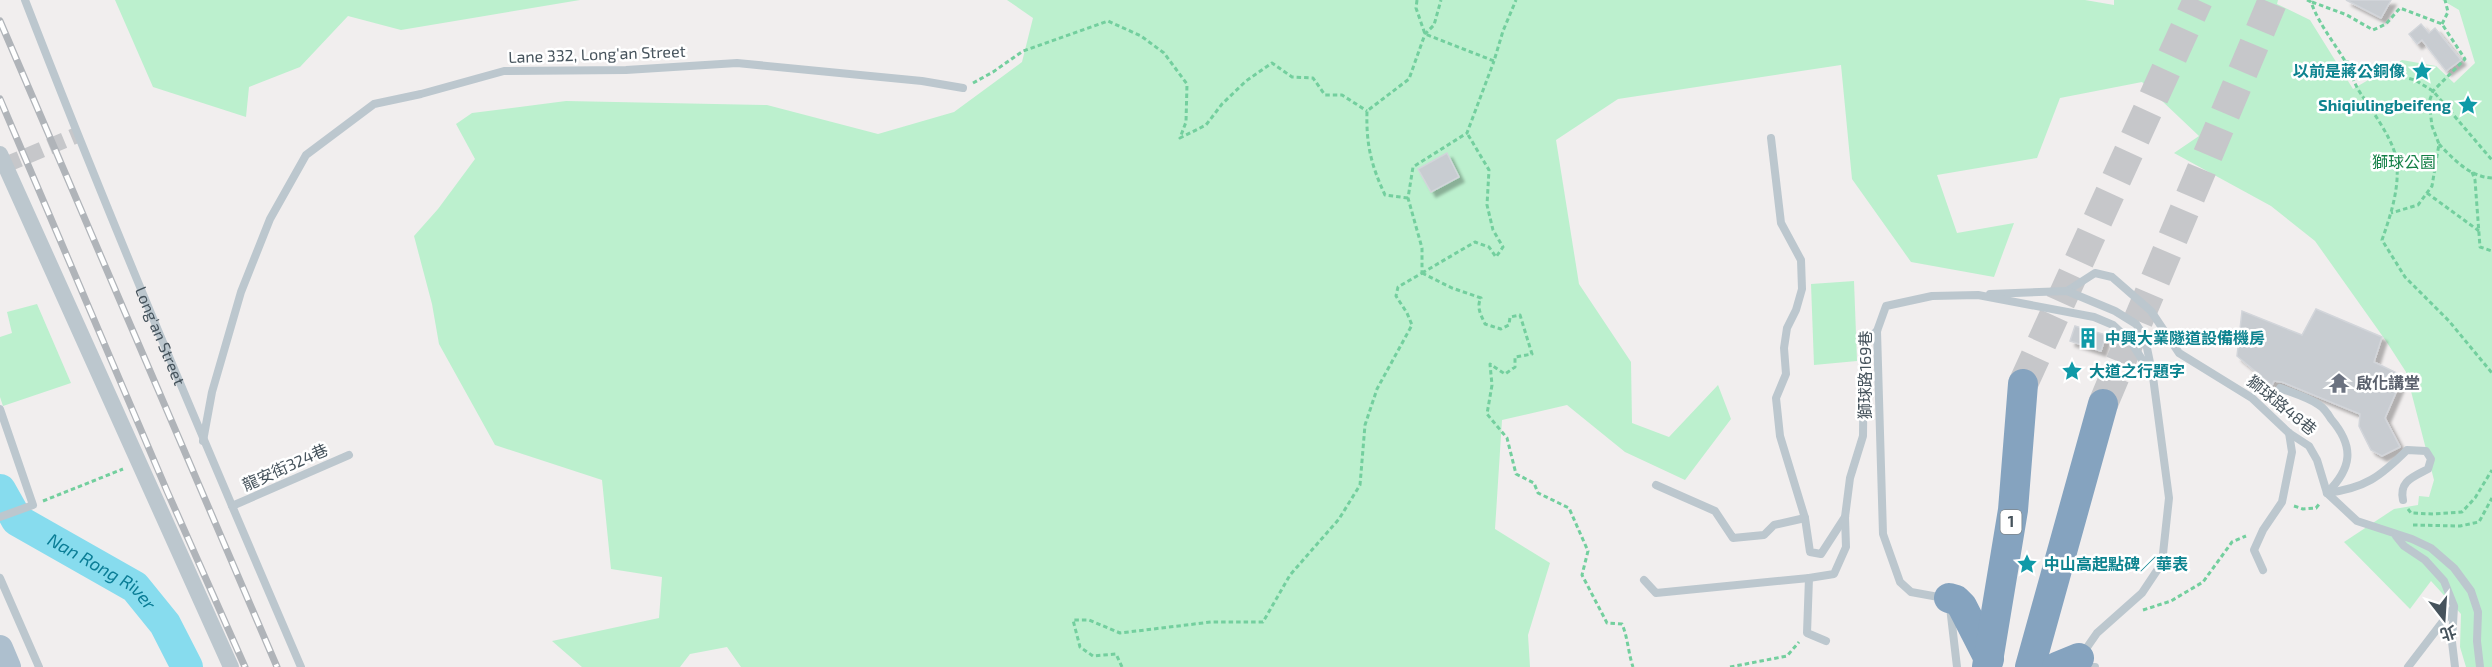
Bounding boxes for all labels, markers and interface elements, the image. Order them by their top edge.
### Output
street label: Lane 332, Long'an Street [508,41,686,66]
place icon: 以前是蔣公銅像 [2410,59,2434,83]
place label: 以前是蔣公銅像 [2293,61,2405,80]
place icon: Shiqiulingbeifeng [2456,93,2480,117]
place label: Shiqiulingbeifeng [2318,95,2452,114]
park label: 獅球公園 [2372,152,2436,171]
street label: Long'an Street [132,283,190,388]
building icon: 中興大業隧道設備機房 [2076,326,2100,350]
place label: 中興大業隧道設備機房 [2105,328,2265,347]
street label: 獅球路169巷 [1855,331,1874,419]
place icon: 大道之行題字 [2060,359,2084,383]
place label: 大道之行題字 [2089,361,2185,380]
street label: 獅球路48巷 [2244,371,2321,438]
temple icon: 啟化講堂 [2327,371,2351,395]
place label: 啟化講堂 [2356,373,2420,392]
street label: 龍安街324巷 [239,439,331,494]
road number: 1 [2000,510,2022,534]
water label: Nan Rong River [44,528,162,615]
place icon: 中山高起點碑／華表 [2015,552,2039,576]
place label: 中山高起點碑／華表 [2044,554,2188,573]
north arrow [2414,589,2474,649]
text: 北 [2438,622,2459,645]

